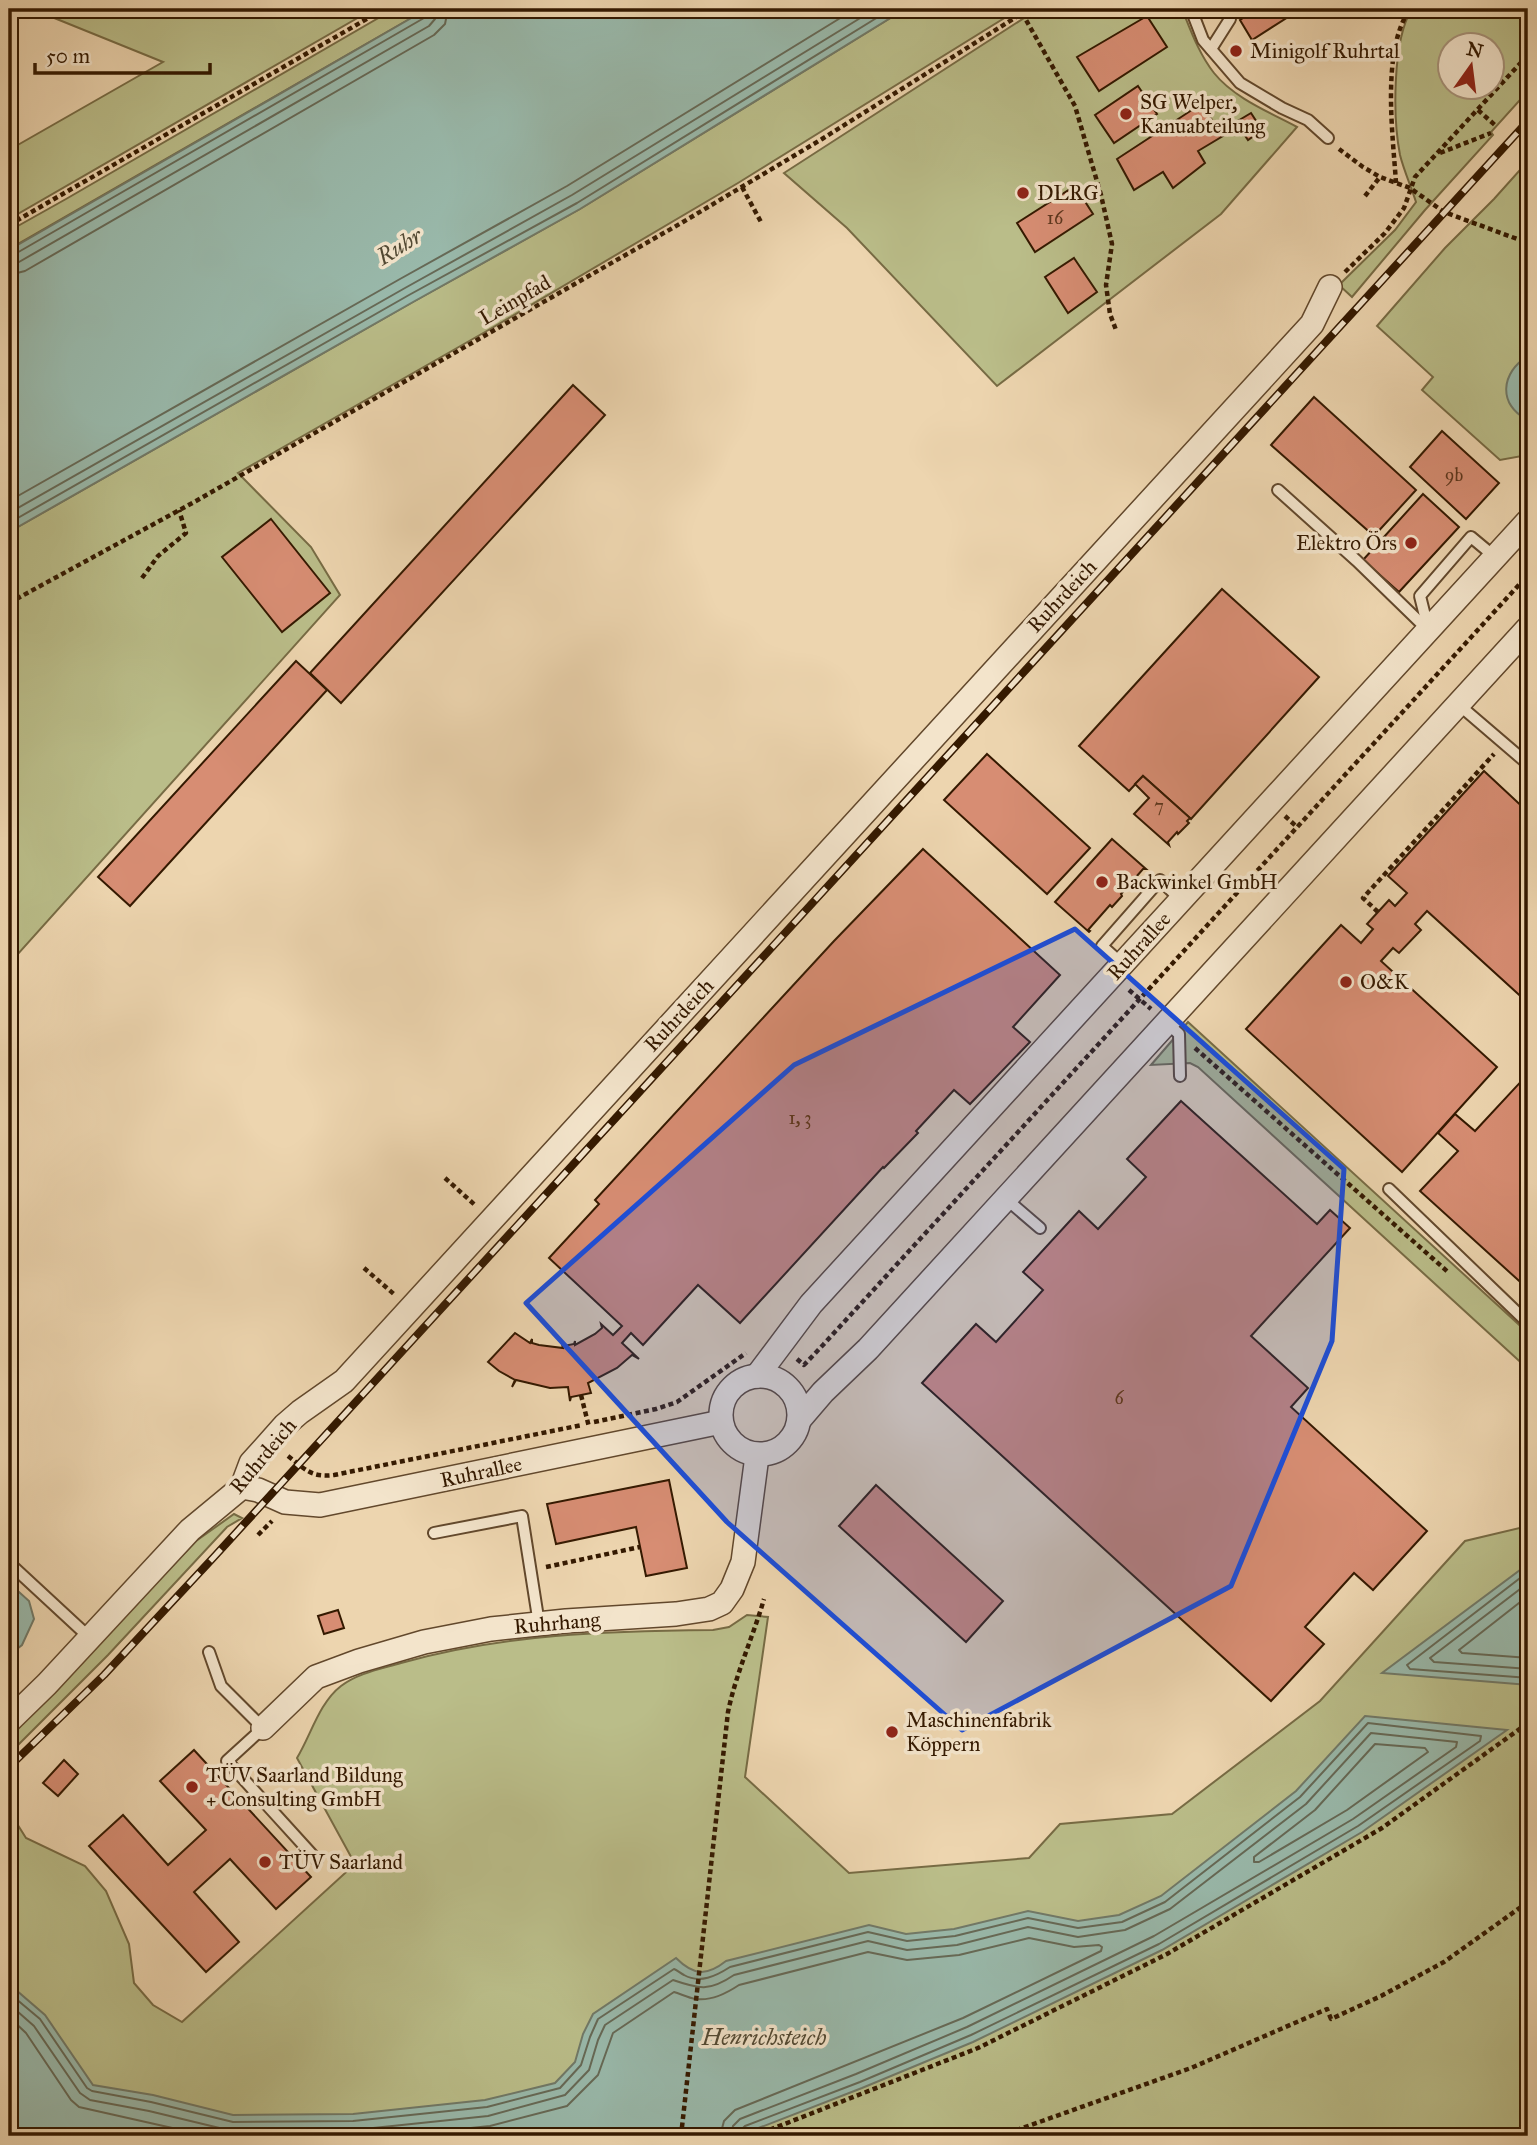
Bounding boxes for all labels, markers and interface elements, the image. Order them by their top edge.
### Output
scale bar [35,32,210,76]
north arrow [1436,32,1506,102]
text: N [1464,37,1486,63]
place label: Minigolf Ruhrtal [1250,38,1400,64]
text: 50 m [46,43,91,69]
marker: Minigolf Ruhrtal [1228,43,1244,59]
place label: SG Welper, Kanuabteilung [1140,89,1265,139]
marker: SG Welper, Kanuabteilung [1118,106,1134,122]
place label: DLRG [1037,180,1099,206]
marker: DLRG [1015,185,1031,201]
house number: 16 [1047,207,1064,229]
water label: Ruhr [370,221,428,271]
street label: Leinpfad [475,269,556,331]
house number: 9b [1445,464,1463,486]
place label: Elektro Örs [1296,530,1397,556]
marker: Elektro Örs [1403,535,1419,551]
street label: Ruhrdeich [1022,554,1103,638]
house number: 7 [1154,795,1164,817]
place label: Backwinkel GmbH [1116,869,1278,895]
marker: Backwinkel GmbH [1094,874,1110,890]
street label: Ruhrallee [1102,906,1177,986]
place label: O&K [1360,969,1410,995]
street label: Ruhrdeich [639,973,720,1057]
marker: O&K [1338,974,1354,990]
house number: 1, 3 [789,1107,811,1129]
house number: 6 [1114,1387,1124,1409]
street label: Ruhrdeich [224,1413,302,1499]
street label: Ruhrallee [438,1451,525,1493]
street label: Ruhrhang [513,1606,602,1640]
place label: Maschinenfabrik Köppern [906,1707,1052,1757]
marker: Maschinenfabrik Köppern [884,1724,900,1740]
place label: TÜV Saarland Bildung + Consulting GmbH [206,1762,403,1812]
marker: TÜV Saarland Bildung + Consulting GmbH [184,1779,200,1795]
place label: TÜV Saarland [279,1849,404,1875]
marker: TÜV Saarland [257,1854,273,1870]
water label: Henrichsteich [701,2023,826,2051]

